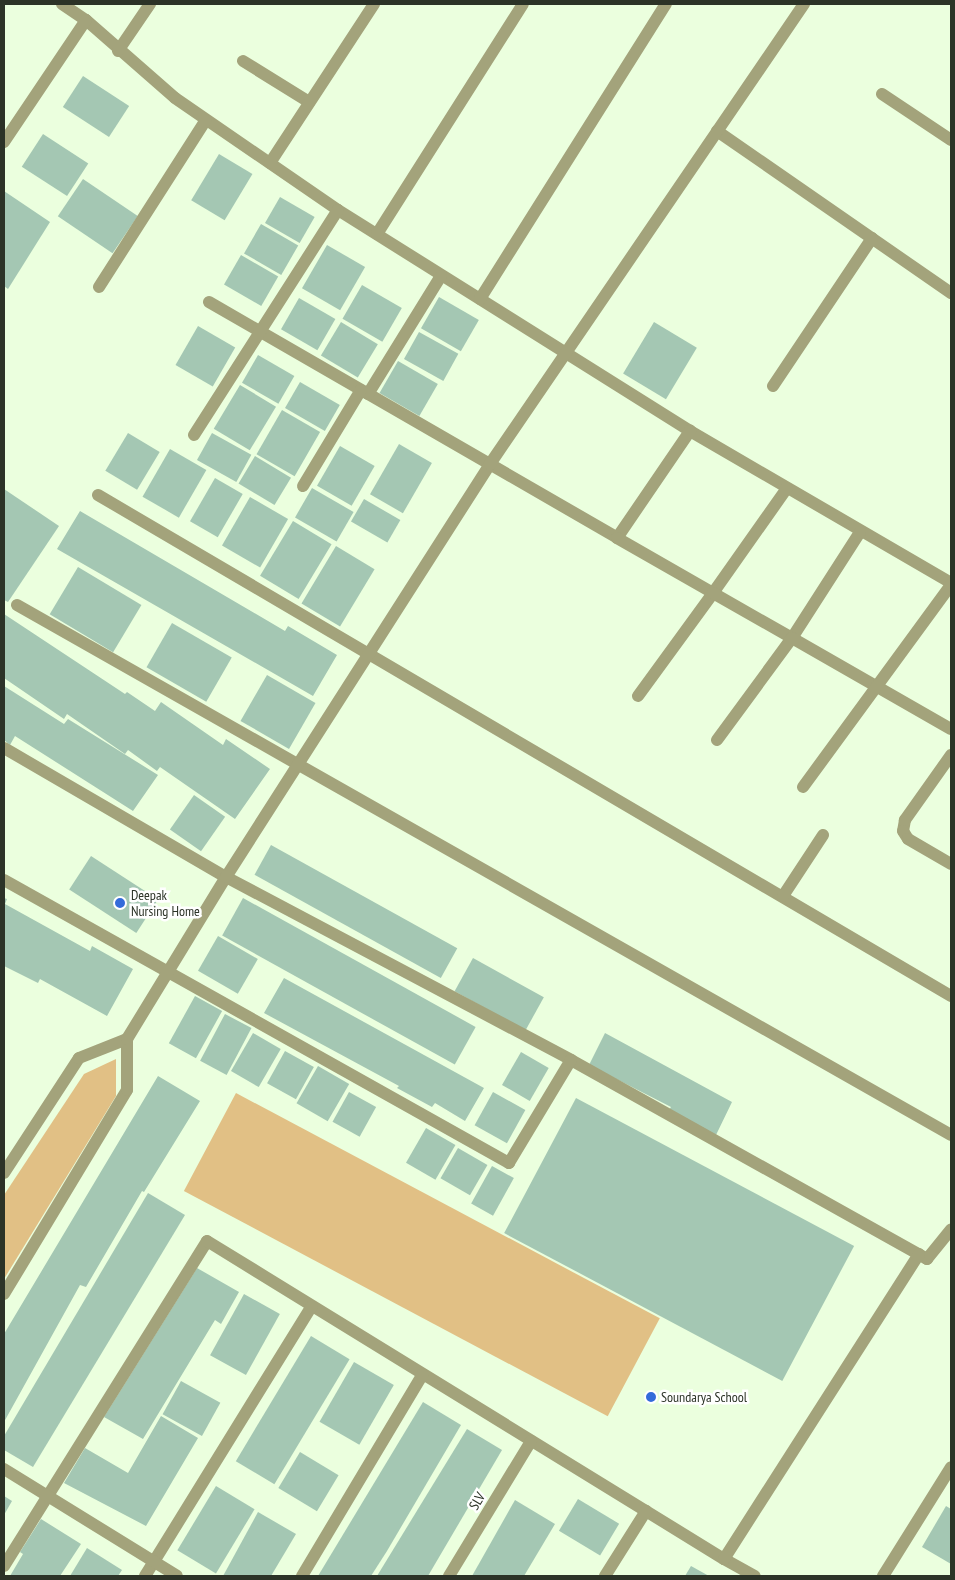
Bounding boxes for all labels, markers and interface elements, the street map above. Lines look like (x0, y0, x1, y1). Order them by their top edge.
place label: Deepak Nursing Home (131, 887, 200, 920)
marker: Deepak Nursing Home (113, 896, 127, 910)
place label: Soundarya School (661, 1389, 747, 1405)
marker: Soundarya School (645, 1391, 657, 1403)
street label: SLV (465, 1489, 489, 1513)

